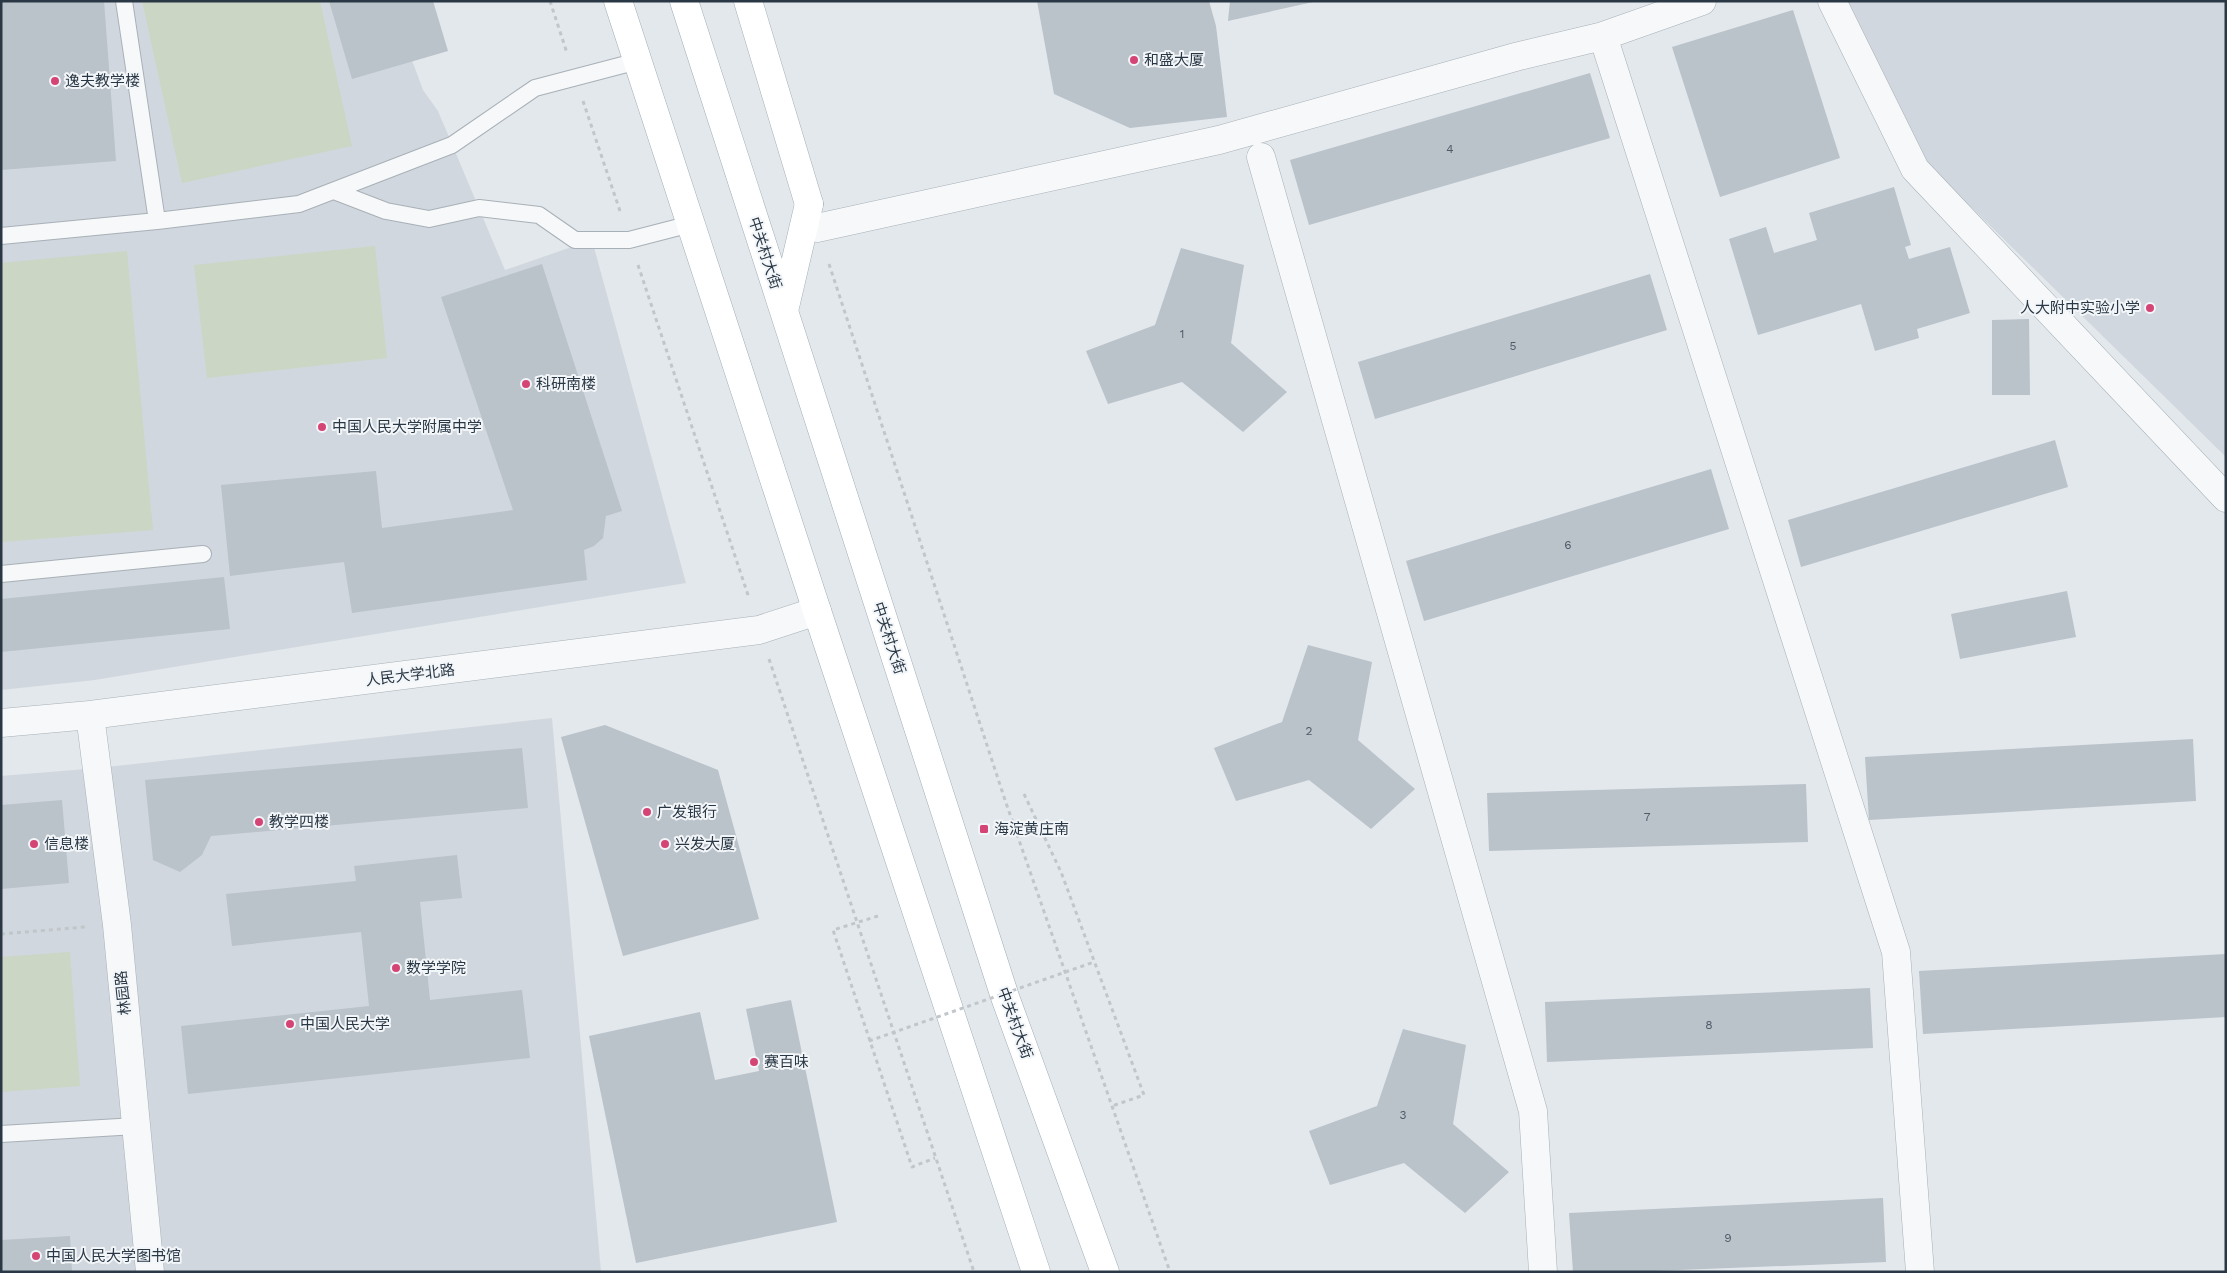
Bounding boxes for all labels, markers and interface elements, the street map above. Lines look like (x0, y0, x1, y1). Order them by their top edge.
place label: 和盛大厦 (1144, 51, 1204, 69)
marker: 和盛大厦 (1128, 54, 1140, 66)
place label: 逸夫教学楼 (65, 72, 140, 90)
marker: 逸夫教学楼 (49, 75, 61, 87)
house number: 4 (1446, 142, 1454, 156)
street label: 中关村大街 (745, 215, 785, 291)
place label: 人大附中实验小学 (2020, 299, 2140, 317)
marker: 人大附中实验小学 (2144, 302, 2156, 314)
house number: 1 (1180, 327, 1184, 341)
house number: 5 (1510, 339, 1517, 353)
place label: 科研南楼 (536, 375, 596, 393)
marker: 科研南楼 (520, 378, 532, 390)
place label: 中国人民大学附属中学 (332, 418, 482, 436)
marker: 中国人民大学附属中学 (316, 421, 328, 433)
house number: 6 (1564, 538, 1572, 552)
street label: 中关村大街 (869, 600, 909, 676)
street label: 人民大学北路 (364, 661, 456, 689)
house number: 2 (1306, 724, 1313, 738)
place label: 广发银行 (657, 803, 717, 821)
marker: 广发银行 (641, 806, 653, 818)
house number: 7 (1644, 810, 1651, 824)
place label: 教学四楼 (269, 813, 329, 831)
marker: 教学四楼 (253, 816, 265, 828)
place label: 海淀黄庄南 (994, 820, 1069, 838)
marker: 海淀黄庄南 (978, 823, 990, 835)
place label: 信息楼 (44, 835, 89, 853)
place label: 兴发大厦 (675, 835, 735, 853)
marker: 信息楼 (28, 838, 40, 850)
marker: 兴发大厦 (659, 838, 671, 850)
place label: 数学学院 (406, 959, 466, 977)
marker: 数学学院 (390, 962, 402, 974)
street label: 林园路 (112, 970, 134, 1016)
street label: 中关村大街 (994, 985, 1036, 1061)
place label: 中国人民大学 (300, 1015, 390, 1033)
marker: 中国人民大学 (284, 1018, 296, 1030)
house number: 8 (1705, 1018, 1713, 1032)
place label: 赛百味 (764, 1053, 809, 1071)
marker: 赛百味 (748, 1056, 760, 1068)
house number: 3 (1400, 1108, 1407, 1122)
house number: 9 (1724, 1231, 1732, 1245)
place label: 中国人民大学图书馆 (46, 1247, 181, 1265)
marker: 中国人民大学图书馆 (30, 1250, 42, 1262)

